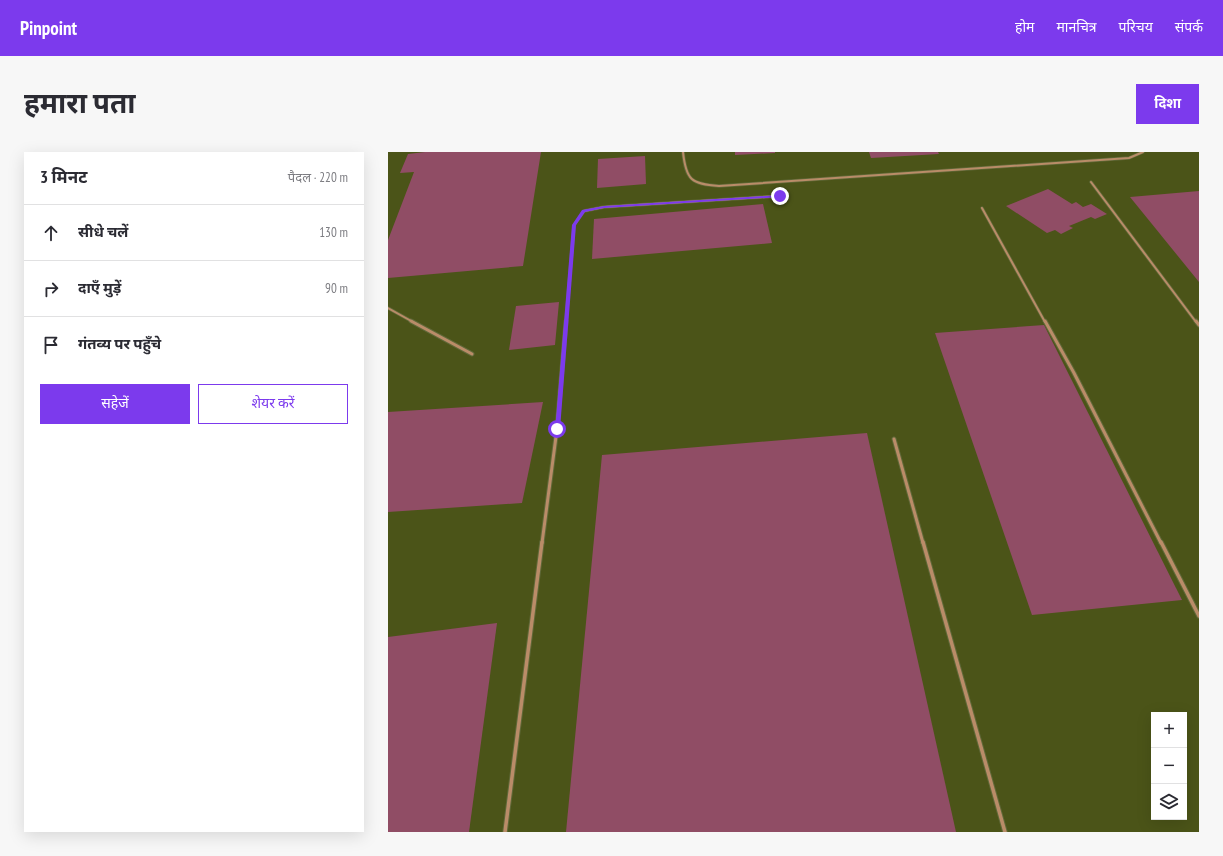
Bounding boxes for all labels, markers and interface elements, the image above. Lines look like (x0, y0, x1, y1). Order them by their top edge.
text: Pinpoint (20, 16, 77, 40)
text: होम (1015, 18, 1034, 36)
text: मानचित्र (1056, 18, 1097, 36)
text: परिचय (1119, 18, 1153, 36)
text: संपर्क (1175, 18, 1203, 36)
text: हमारा पता (24, 84, 135, 121)
button: दिशा (1136, 84, 1199, 124)
text: 3 मिनट (40, 166, 87, 188)
text: पैदल · 220 m (288, 169, 348, 186)
route end (771, 187, 789, 205)
icon: ahead (40, 222, 62, 244)
text: सीधे चलें (78, 222, 128, 241)
text: 130 m (319, 224, 348, 241)
icon: right (40, 278, 62, 300)
text: दाएँ मुड़ें (78, 278, 121, 297)
text: 90 m (325, 280, 348, 297)
icon: arrive (40, 334, 62, 356)
text: गंतव्य पर पहुँचे (78, 334, 161, 353)
button: सहेजें (40, 384, 190, 424)
button: शेयर करें (198, 384, 348, 424)
route start (548, 420, 566, 438)
map controls (1151, 712, 1187, 820)
button: + (1151, 712, 1187, 748)
button: − (1151, 748, 1187, 784)
button: layers (1151, 784, 1187, 820)

